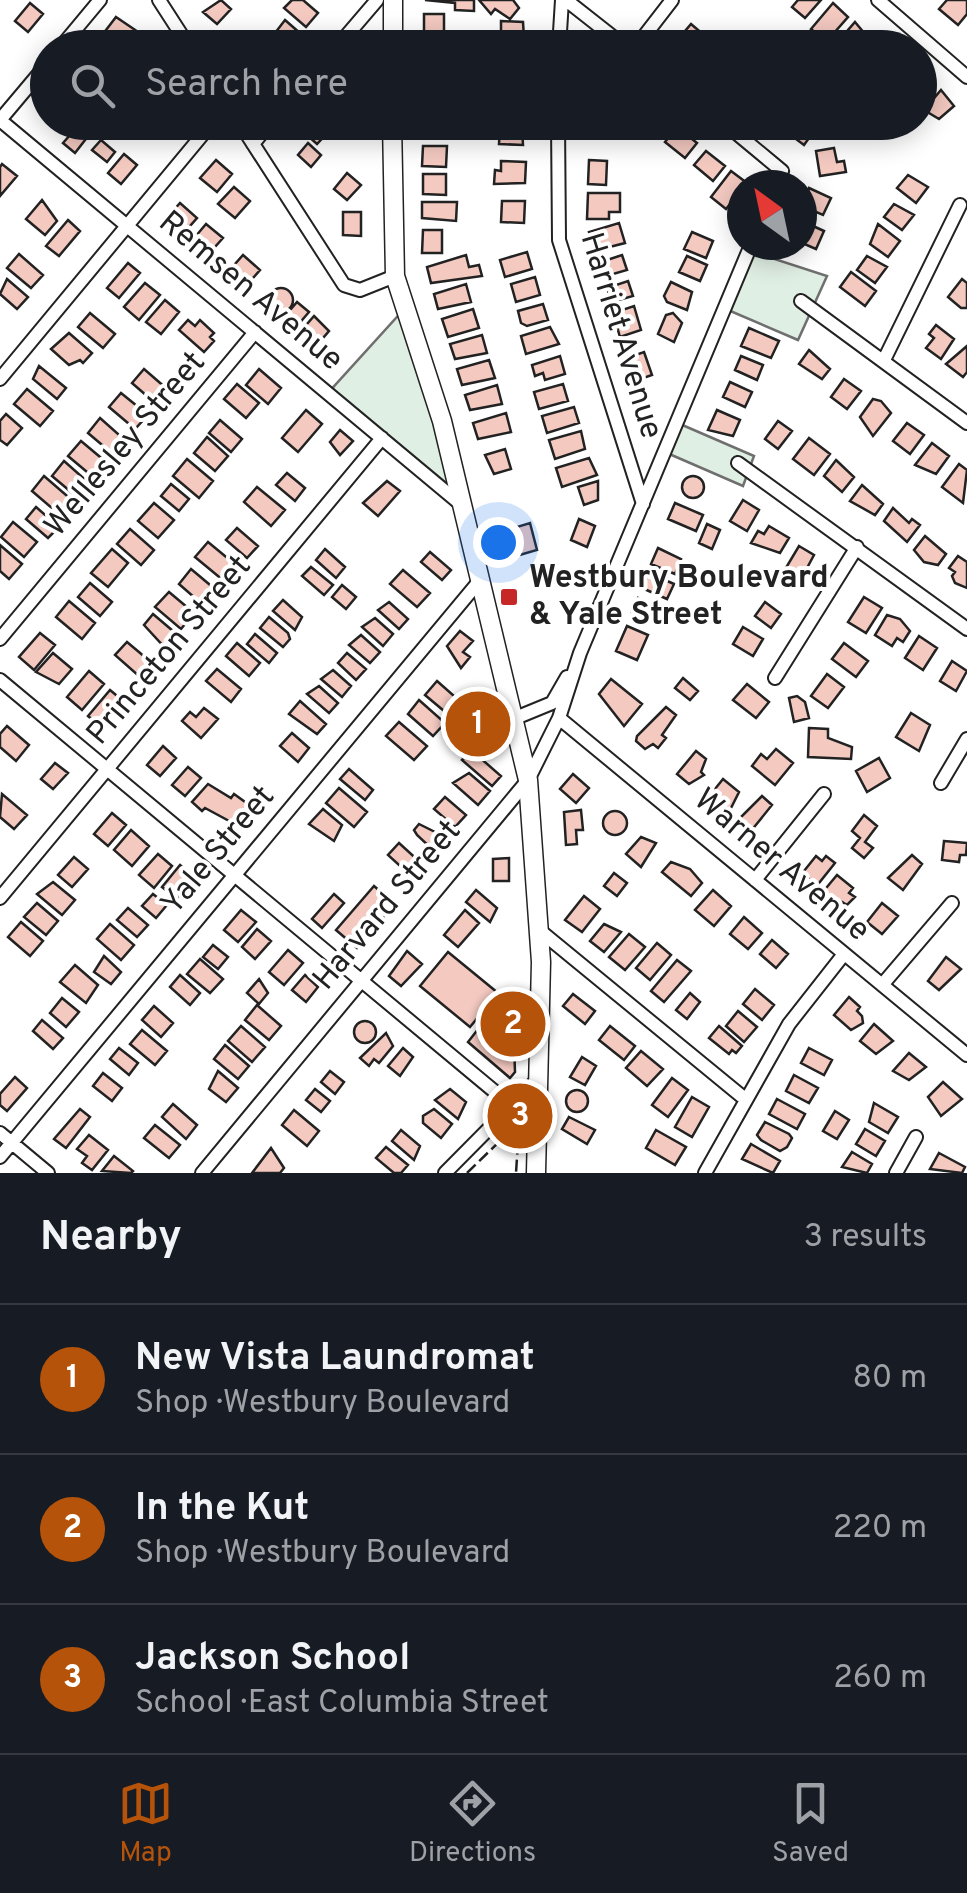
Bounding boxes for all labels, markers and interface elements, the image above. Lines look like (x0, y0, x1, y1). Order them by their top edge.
search box (30, 30, 937, 140)
icon: search (65, 58, 120, 113)
text: Search here (145, 61, 348, 110)
north arrow (727, 170, 817, 260)
street label: Remsen Avenue (150, 203, 350, 381)
street label: Harriet Avenue (570, 228, 670, 444)
street label: Wellesley Street (37, 344, 215, 546)
your location (473, 517, 524, 568)
street label: Princeton Street (79, 548, 261, 754)
place label: Westbury Boulevard & Yale Street (529, 559, 829, 636)
marker: Westbury Boulevard & Yale Street (498, 586, 520, 608)
pin: 1 (446, 686, 510, 762)
street label: Yale Street (153, 778, 285, 924)
street label: Warner Avenue (685, 781, 877, 951)
street label: Harvard Street (305, 813, 471, 999)
pin: 2 (480, 986, 546, 1062)
pin: 3 (488, 1078, 552, 1154)
text: Nearby (40, 1212, 182, 1265)
text: 3 results (804, 1218, 927, 1258)
text: New Vista Laundromat (135, 1335, 535, 1384)
text: 1 (66, 1359, 79, 1399)
text: 80 m (853, 1359, 927, 1399)
text: Shop · Westbury Boulevard (135, 1384, 510, 1424)
text: In the Kut (135, 1485, 309, 1534)
text: 2 (63, 1509, 82, 1549)
text: 220 m (833, 1509, 927, 1549)
text: Shop · Westbury Boulevard (135, 1534, 510, 1574)
text: Jackson School (135, 1635, 410, 1684)
text: 3 (63, 1659, 82, 1699)
text: 260 m (833, 1659, 927, 1699)
text: School · East Columbia Street (135, 1684, 549, 1724)
tab: Map (118, 1776, 173, 1872)
tab: Directions (409, 1776, 536, 1872)
tab: Saved (772, 1776, 849, 1872)

